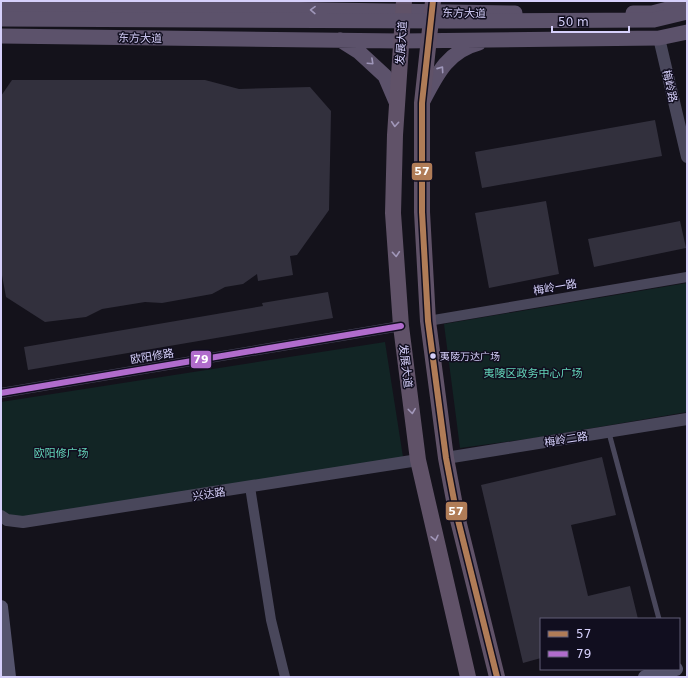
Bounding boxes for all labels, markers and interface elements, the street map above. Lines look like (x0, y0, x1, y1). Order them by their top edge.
one-way arrow (310, 6, 316, 14)
street label: 东方大道 (442, 7, 486, 20)
scale bar (552, 8, 629, 34)
text: 50 m (558, 15, 589, 29)
street label: 发展大道 (393, 21, 410, 65)
street label: 东方大道 (118, 32, 162, 45)
one-way arrow (366, 57, 374, 65)
one-way arrow (436, 67, 443, 74)
street label: 梅岭路 (659, 69, 680, 104)
one-way arrow (391, 121, 400, 127)
line badge: 57 (411, 162, 433, 181)
text: 57 (414, 165, 430, 178)
one-way arrow (392, 251, 401, 257)
street label: 梅岭一路 (532, 277, 578, 298)
street label: 发展大道 (396, 343, 415, 389)
street label: 欧阳修路 (129, 347, 175, 366)
line badge: 79 (190, 350, 212, 369)
marker: 夷陵万达广场 (428, 351, 438, 361)
place label: 夷陵万达广场 (440, 351, 500, 362)
text: 79 (193, 353, 209, 366)
park label: 夷陵区政务中心广场 (484, 367, 583, 380)
one-way arrow (407, 408, 416, 414)
street label: 梅岭二路 (543, 430, 589, 449)
park label: 欧阳修广场 (34, 447, 89, 460)
street label: 兴达路 (192, 485, 226, 503)
line badge: 57 (445, 501, 468, 521)
text: 57 (448, 505, 464, 518)
one-way arrow (431, 535, 439, 542)
legend (540, 618, 680, 670)
text: 57 (576, 627, 591, 641)
text: 79 (576, 647, 591, 661)

